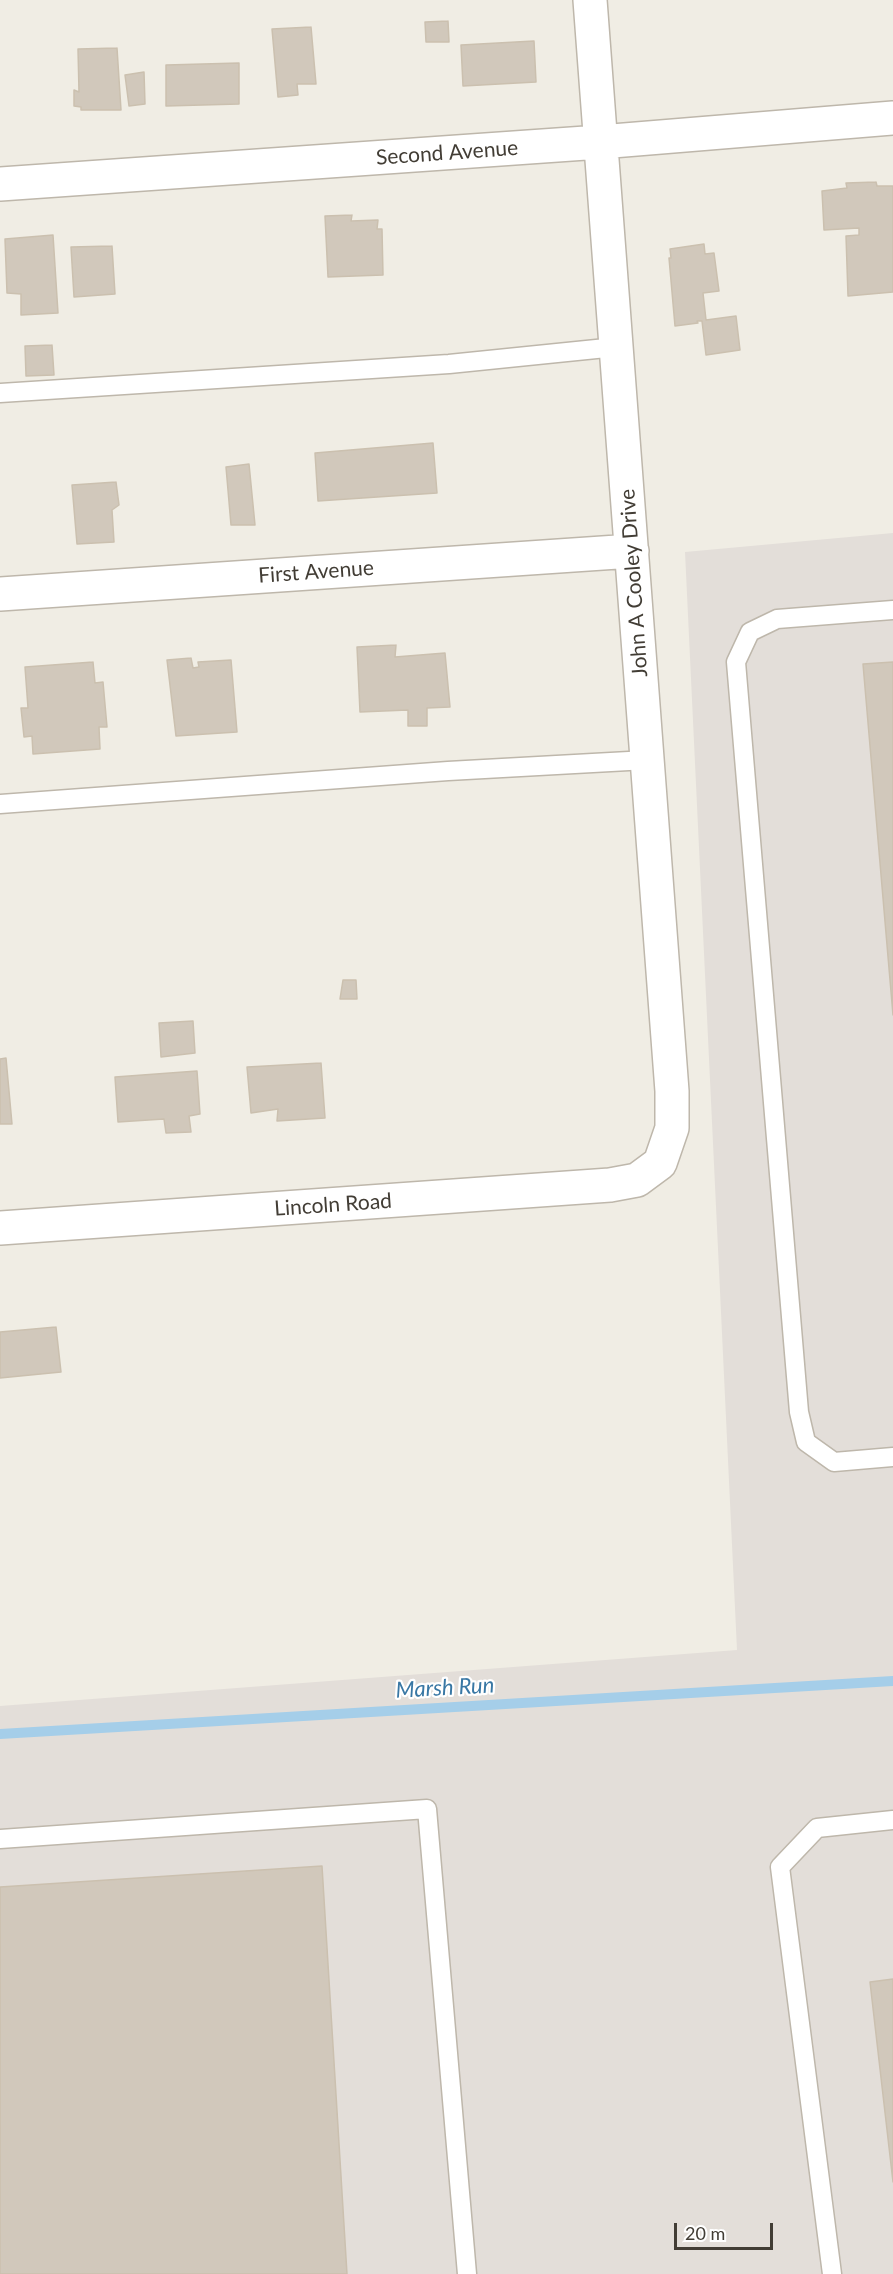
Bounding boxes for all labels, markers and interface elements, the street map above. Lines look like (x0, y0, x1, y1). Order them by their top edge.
street label: Second Avenue (375, 135, 519, 171)
street label: John A Cooley Drive (615, 488, 653, 678)
street label: First Avenue (257, 555, 375, 589)
street label: Lincoln Road (273, 1188, 393, 1222)
water label: Marsh Run (395, 1672, 495, 1704)
scale bar (677, 2211, 776, 2249)
text: 20 m (685, 2222, 725, 2244)

